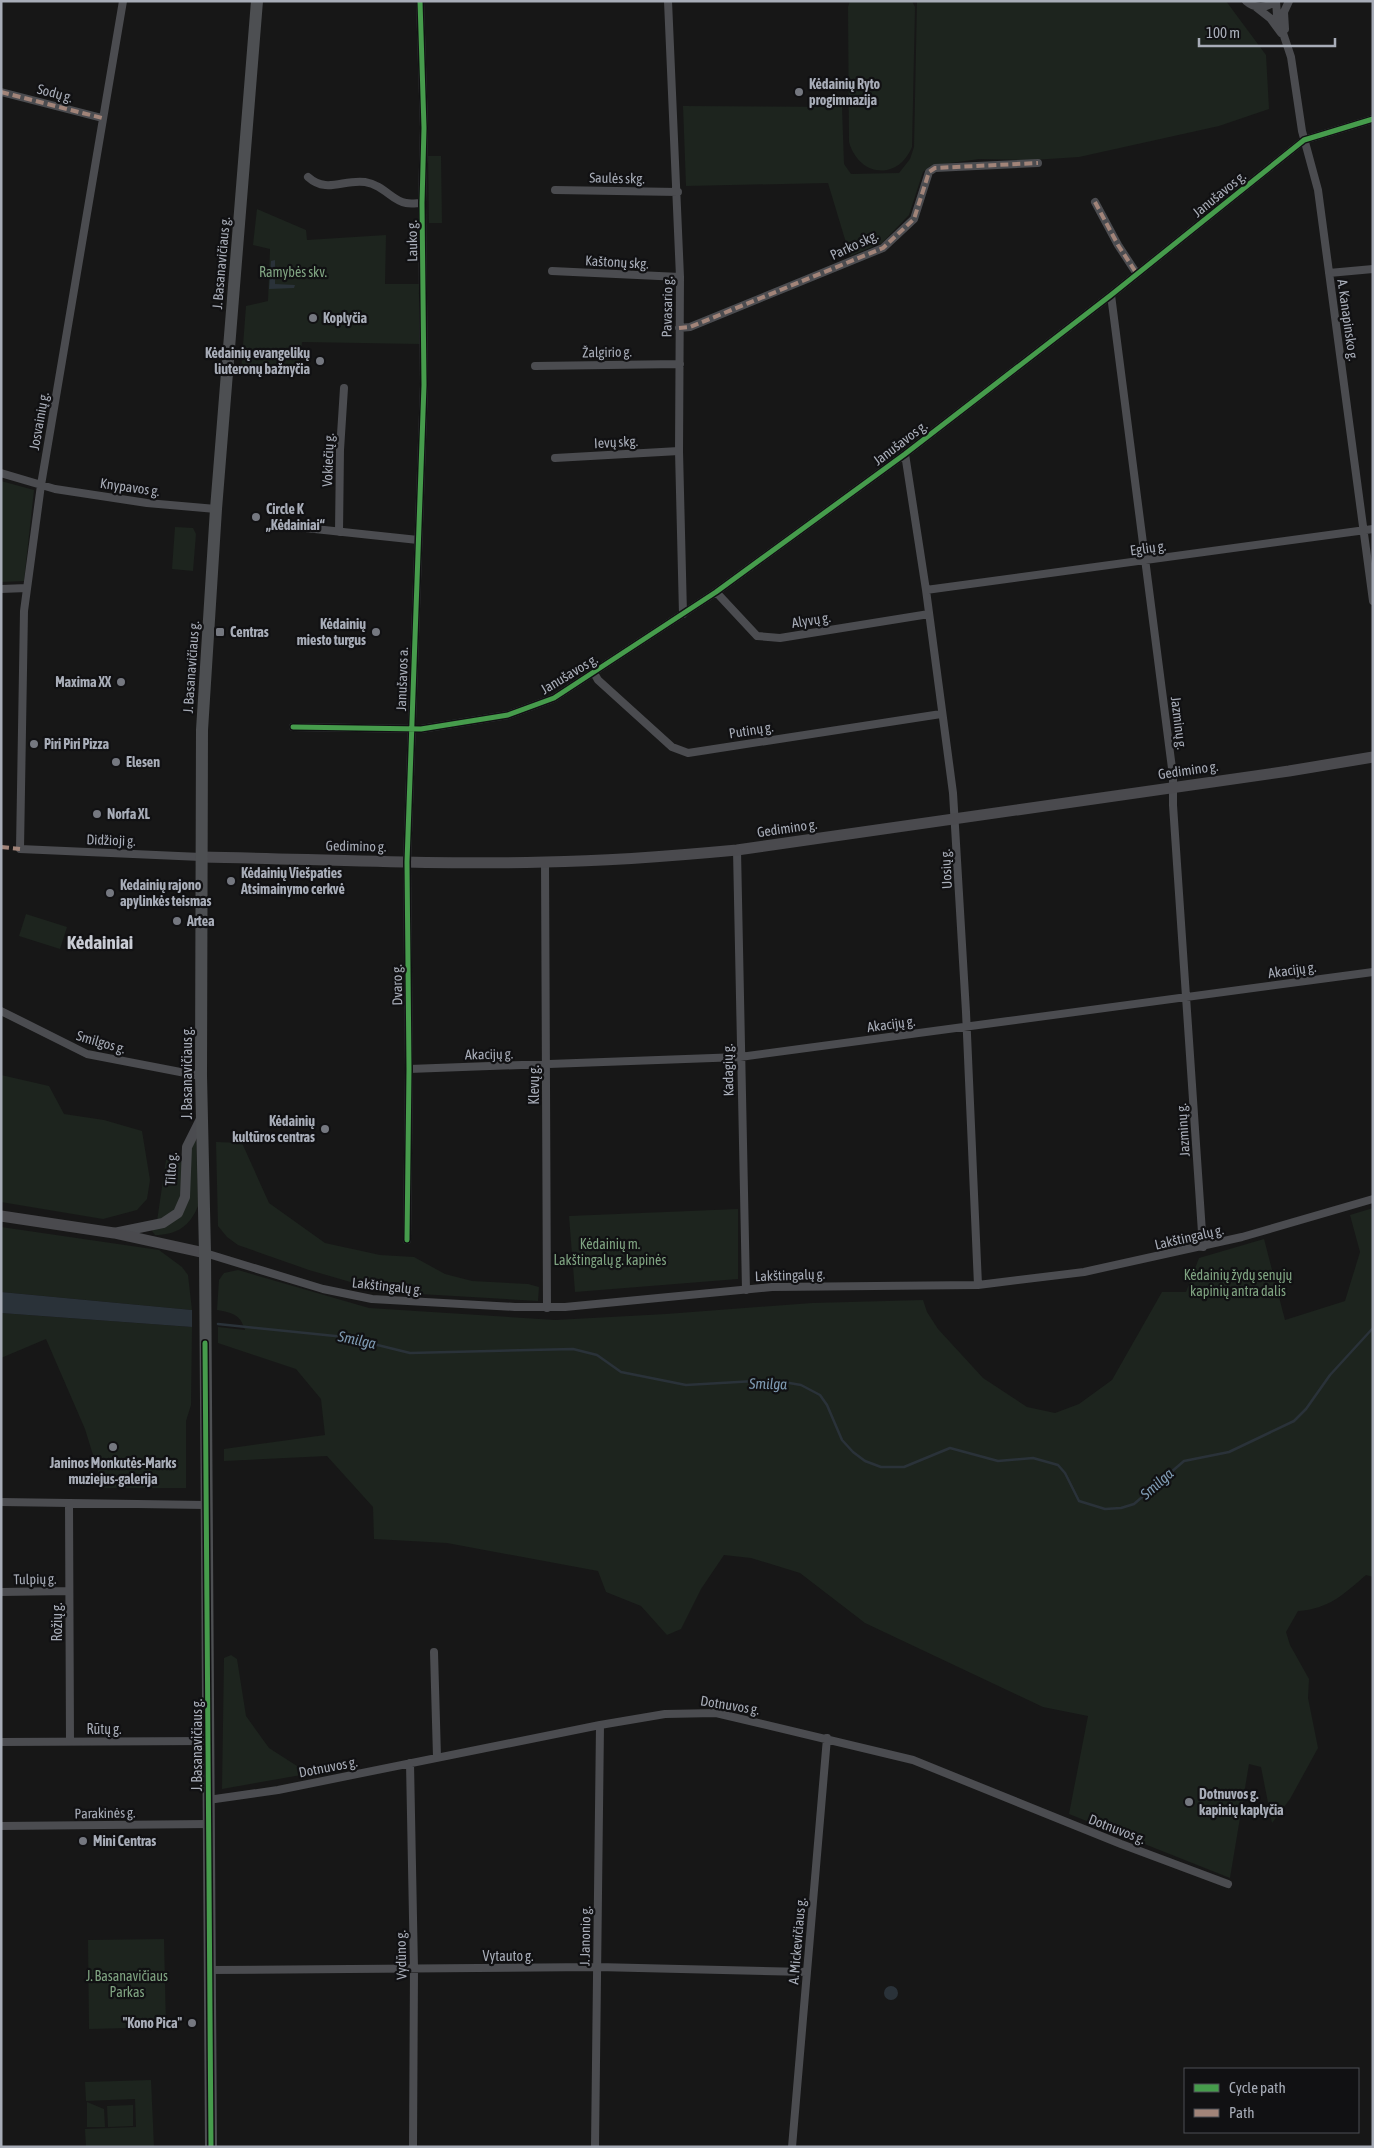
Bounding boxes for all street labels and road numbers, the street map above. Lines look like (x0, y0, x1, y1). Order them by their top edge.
street label: Sodų g. (35, 81, 75, 105)
street label: Janušavos g. (1189, 168, 1249, 220)
street label: Saulės skg. (589, 170, 645, 186)
street label: J. Basanavičiaus g. (209, 216, 233, 310)
street label: Lauko g. (404, 220, 420, 262)
street label: Parko skg. (827, 227, 881, 263)
street label: Kaštonų skg. (585, 252, 649, 272)
street label: Pavasario g. (658, 276, 676, 338)
street label: A. Kanapinsko g. (1334, 278, 1362, 362)
street label: Žalgirio g. (582, 344, 632, 360)
street label: Josvainių g. (26, 391, 52, 451)
street label: Janušavos g. (870, 417, 930, 469)
street label: Vokiečių g. (319, 433, 337, 487)
street label: Ievų skg. (594, 433, 638, 451)
street label: Knypavos g. (99, 475, 161, 499)
street label: Eglių g. (1129, 538, 1167, 558)
street label: Alyvų g. (790, 609, 832, 631)
street label: J. Basanavičiaus g. (180, 620, 202, 714)
street label: Janušavos a. (393, 647, 411, 711)
street label: Janušavos g. (538, 651, 600, 697)
street label: Jazminų g. (1168, 696, 1190, 750)
street label: Putinų g. (728, 719, 774, 741)
street label: Gedimino g. (1157, 758, 1219, 782)
street label: Gedimino g. (756, 816, 818, 840)
street label: Didžioji g. (86, 831, 136, 849)
street label: Gedimino g. (326, 837, 386, 855)
street label: Uosių g. (937, 849, 955, 889)
street label: Akacijų g. (1267, 959, 1317, 981)
street label: Dvaro g. (389, 964, 405, 1006)
street label: Akacijų g. (866, 1013, 916, 1035)
street label: Smilgos g. (75, 1027, 127, 1057)
street label: J. Basanavičiaus g. (179, 1027, 195, 1119)
street label: Kadagių g. (720, 1044, 736, 1096)
street label: Akacijų g. (465, 1046, 513, 1062)
street label: Klevų g. (526, 1065, 542, 1105)
street label: Jazminų g. (1173, 1103, 1193, 1157)
street label: Tilto g. (162, 1152, 180, 1186)
street label: Lakštingalų g. (1153, 1221, 1225, 1253)
street label: Lakštingalų g. (755, 1266, 825, 1284)
street label: Lakštingalų g. (351, 1274, 423, 1298)
street label: Tulpių g. (13, 1571, 57, 1587)
street label: Rožių g. (49, 1603, 65, 1641)
street label: Dotnuvos g. (699, 1692, 761, 1718)
street label: J. Basanavičiaus g. (189, 1699, 205, 1791)
street label: Rūtų g. (87, 1721, 122, 1737)
street label: Dotnuvos g. (297, 1753, 359, 1781)
street label: Parakinės g. (74, 1804, 136, 1822)
street label: Dotnuvos g. (1086, 1811, 1148, 1847)
street label: A. Mickevičiaus g. (785, 1897, 809, 1985)
street label: J. Janonio g. (576, 1906, 594, 1966)
street label: Vydūno g. (393, 1930, 409, 1980)
street label: Vytauto g. (483, 1948, 533, 1964)

